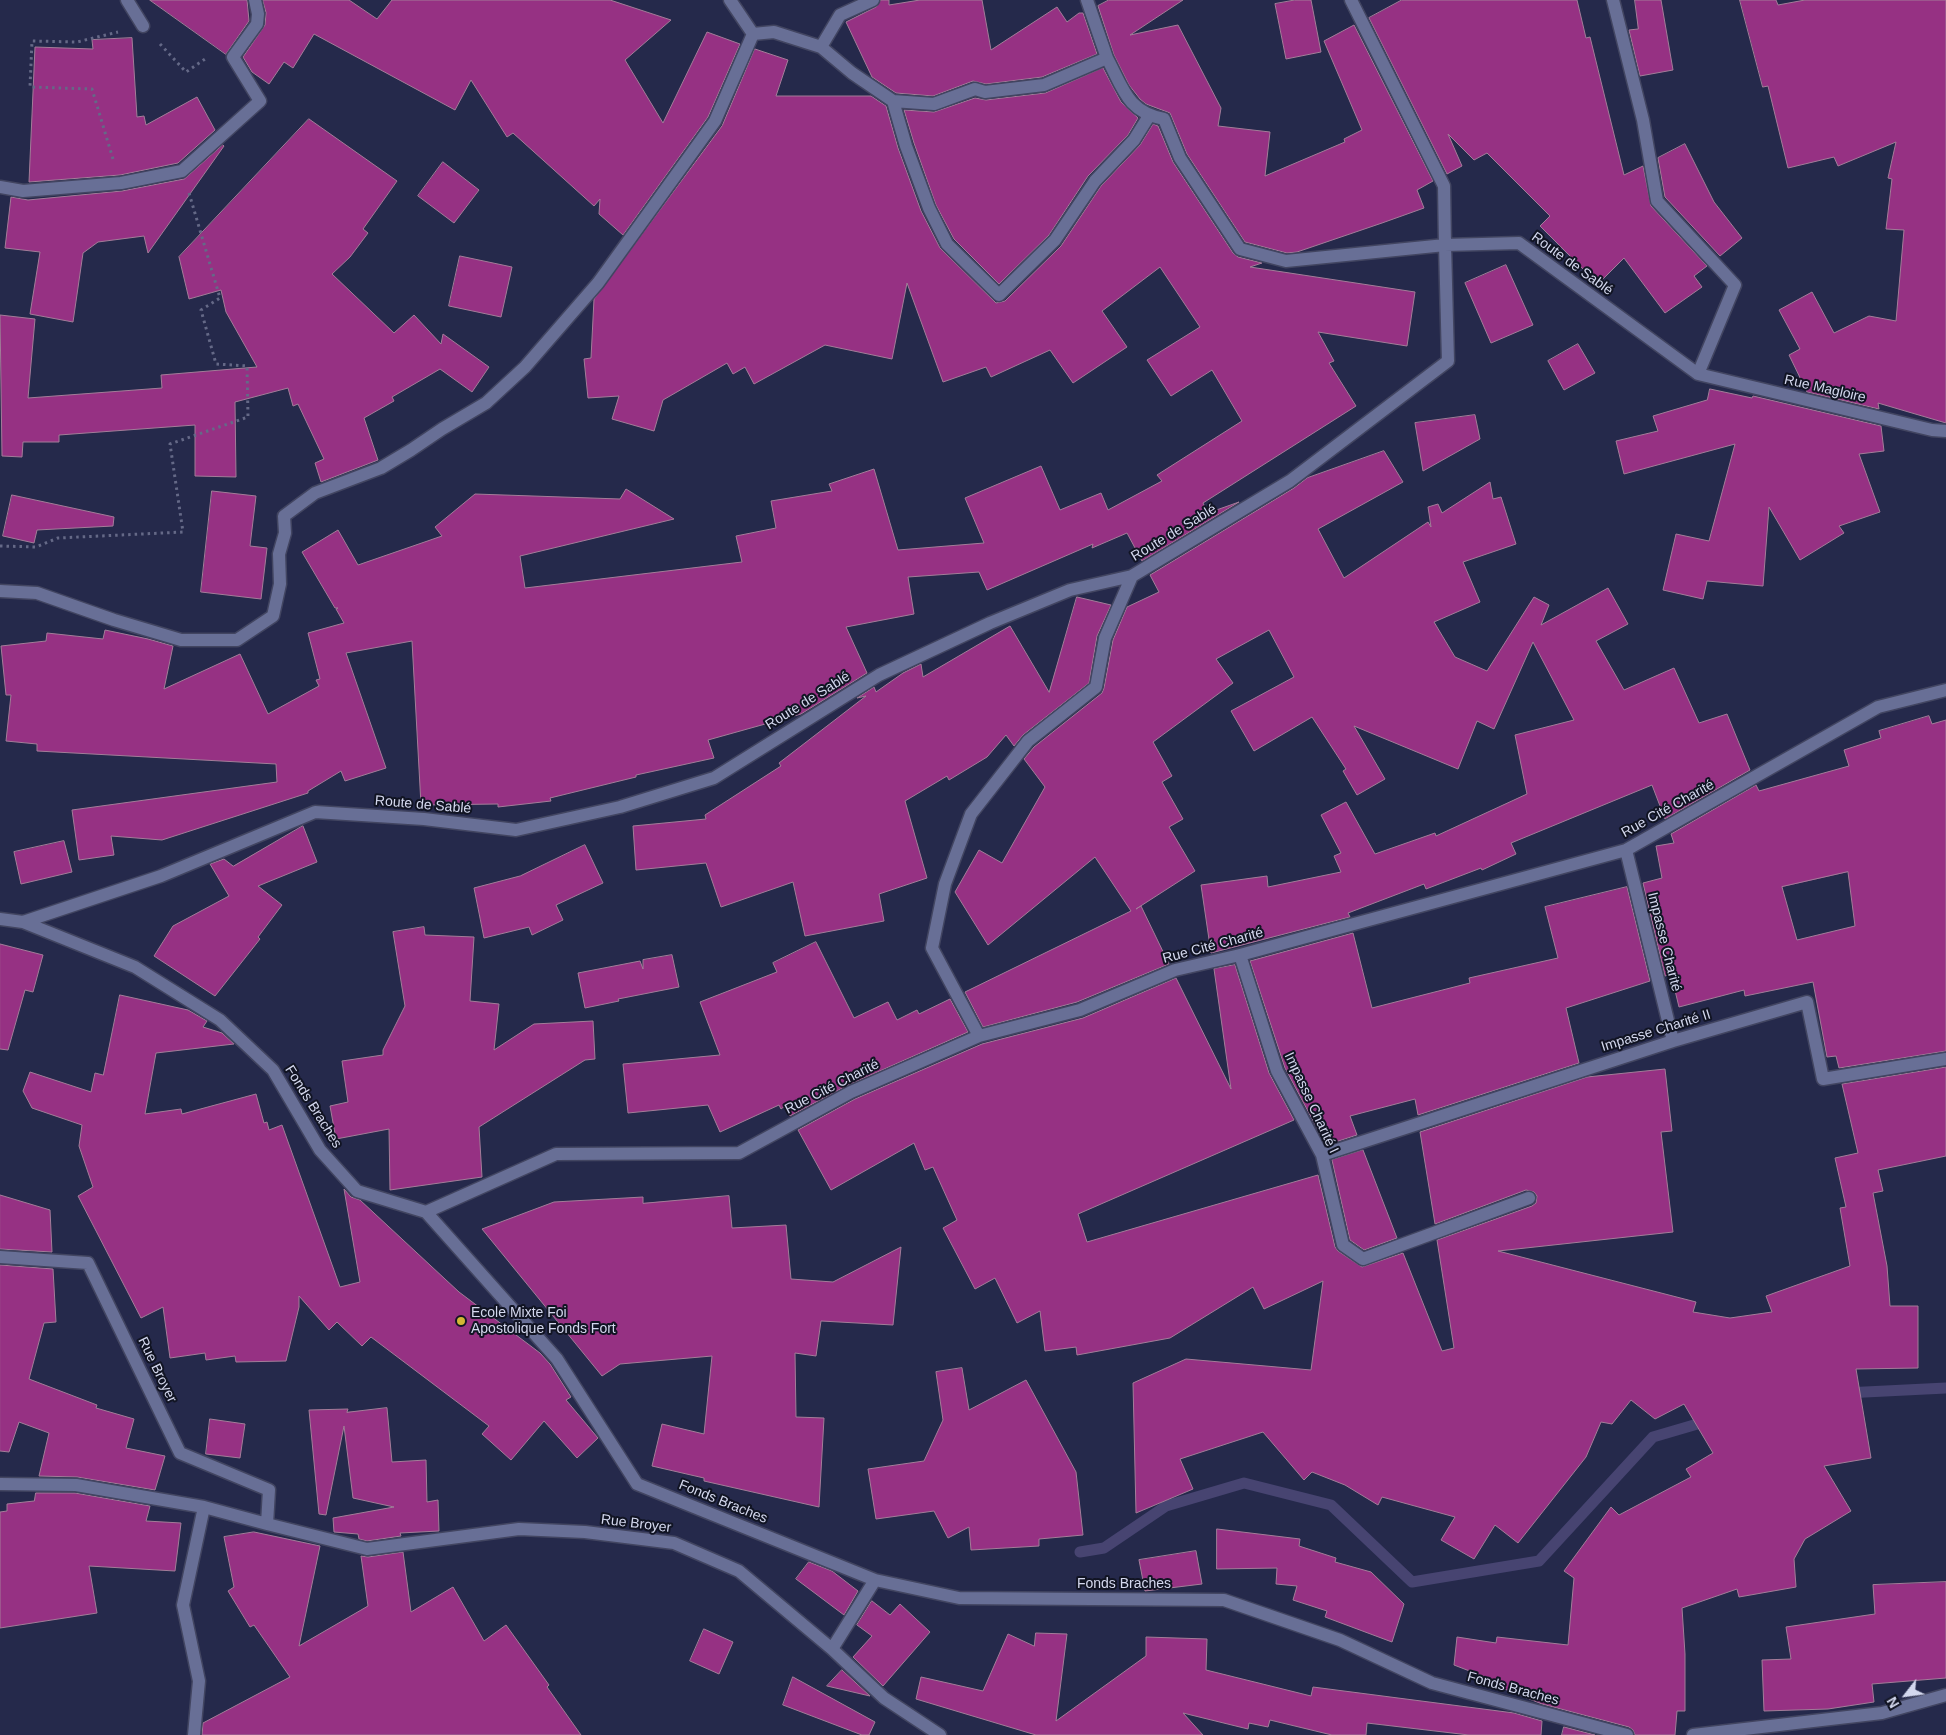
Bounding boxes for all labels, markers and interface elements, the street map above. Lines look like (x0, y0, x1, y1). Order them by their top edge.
street label: Route de Sablé (1528, 229, 1616, 299)
street label: Rue Magloire (1783, 371, 1867, 407)
street label: Route de Sablé (1128, 501, 1220, 565)
street label: Route de Sablé (763, 668, 853, 734)
street label: Rue Cité Charité (1619, 777, 1717, 841)
street label: Route de Sablé (374, 792, 472, 818)
street label: Impasse Charité (1644, 891, 1684, 993)
street label: Rue Cité Charité (1161, 924, 1265, 968)
street label: Impasse Charité II (1599, 1006, 1713, 1056)
street label: Impasse Charité I (1280, 1050, 1342, 1156)
street label: Rue Cité Charité (782, 1056, 882, 1118)
street label: Fonds Braches (281, 1063, 345, 1151)
place label: Ecole Mixte Foi Apostolique Fonds Fort (471, 1305, 616, 1338)
marker: Ecole Mixte Foi Apostolique Fonds Fort (455, 1315, 467, 1327)
street label: Rue Broyer (134, 1334, 180, 1406)
street label: Fonds Braches (676, 1477, 770, 1527)
street label: Rue Broyer (600, 1511, 672, 1537)
street label: Fonds Braches (1077, 1576, 1171, 1592)
street label: Fonds Braches (1465, 1669, 1561, 1709)
north arrow (1881, 1670, 1931, 1720)
text: N (1884, 1694, 1902, 1711)

